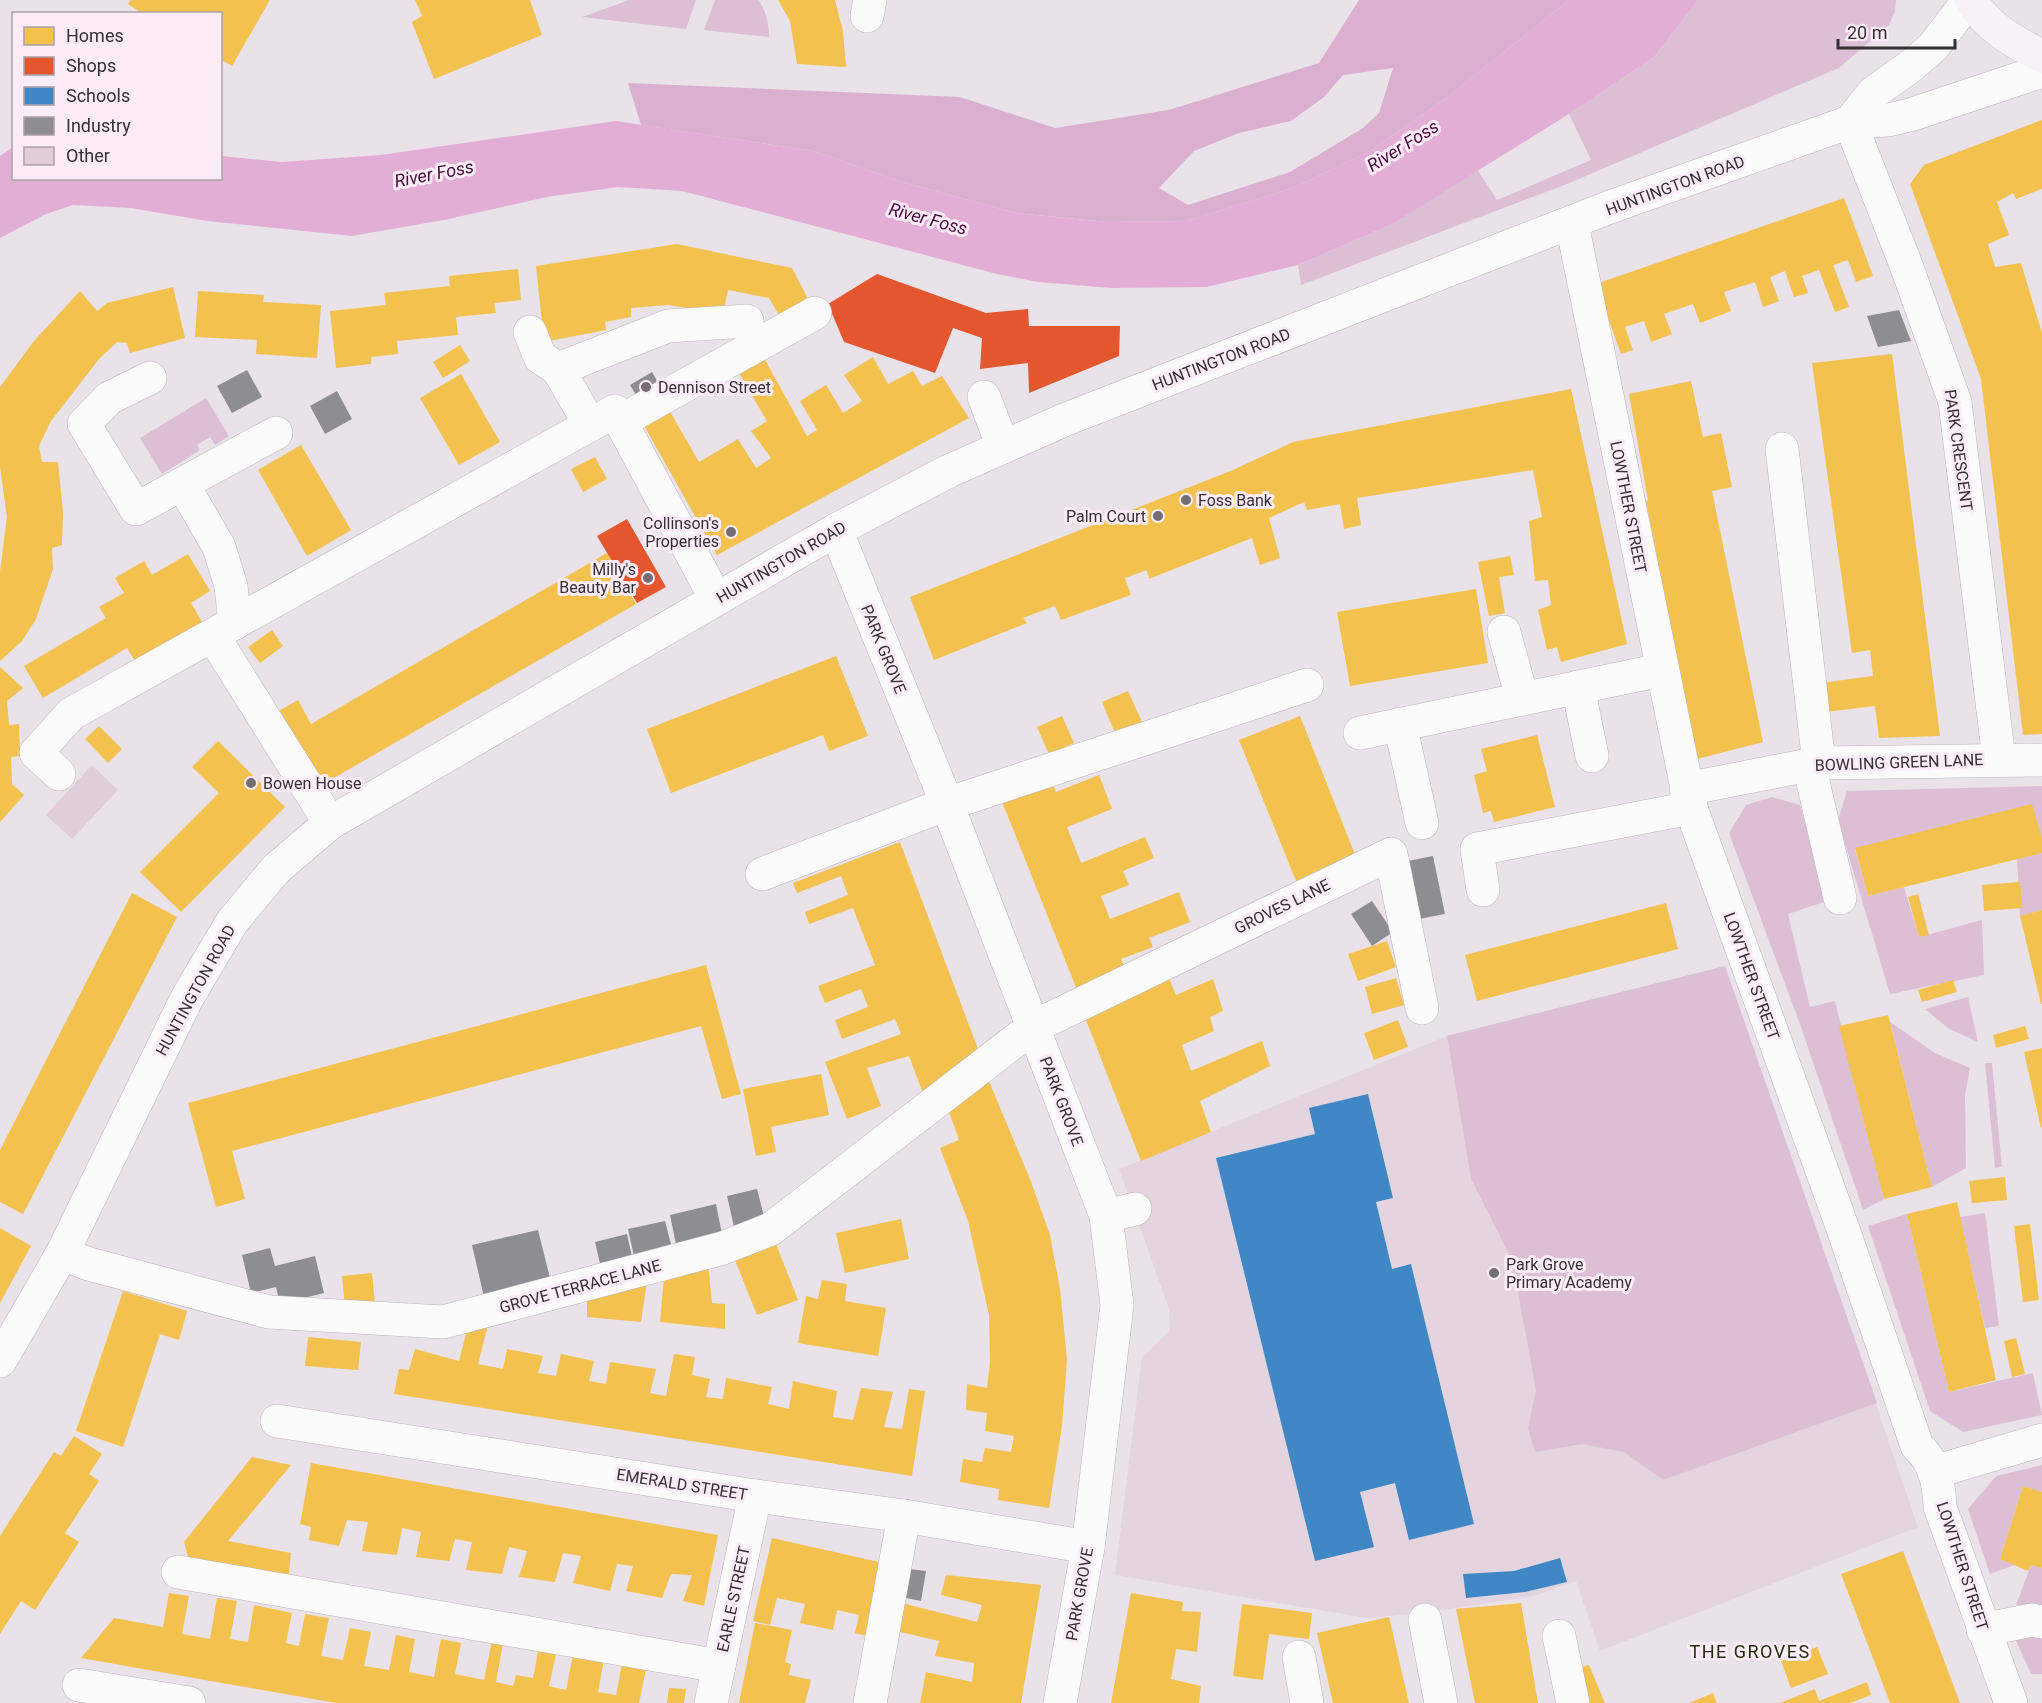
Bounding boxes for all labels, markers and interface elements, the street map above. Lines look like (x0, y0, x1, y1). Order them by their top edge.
legend (12, 12, 222, 180)
scale bar (1838, 12, 1955, 50)
text: 20 m (1847, 22, 1887, 43)
text: Homes (66, 25, 124, 46)
text: Shops (66, 55, 116, 76)
text: Schools (66, 85, 130, 106)
text: Industry (66, 115, 131, 136)
water label: River Foss (1363, 115, 1442, 176)
text: Other (66, 145, 110, 166)
street label: HUNTINGTON ROAD (1603, 151, 1747, 219)
water label: River Foss (392, 156, 475, 191)
water label: River Foss (887, 198, 970, 239)
street label: HUNTINGTON ROAD (1149, 324, 1293, 395)
place label: Dennison Street (658, 378, 771, 397)
marker: Dennison Street (639, 380, 653, 394)
street label: PARK CRESCENT (1941, 388, 1976, 512)
street label: LOWTHER STREET (1606, 439, 1651, 575)
place label: Foss Bank (1198, 491, 1273, 510)
marker: Foss Bank (1179, 493, 1193, 507)
place label: Palm Court (1066, 507, 1146, 526)
marker: Palm Court (1151, 509, 1165, 523)
place label: Collinson's Properties (643, 514, 719, 551)
street label: HUNTINGTON ROAD (713, 518, 849, 607)
marker: Collinson's Properties (724, 525, 738, 539)
place label: Milly's Beauty Bar (559, 560, 637, 597)
marker: Milly's Beauty Bar (641, 571, 655, 585)
street label: PARK GROVE (857, 602, 910, 696)
street label: BOWLING GREEN LANE (1815, 750, 1984, 775)
place label: Bowen House (263, 774, 362, 793)
marker: Bowen House (244, 776, 258, 790)
street label: GROVES LANE (1231, 875, 1333, 938)
street label: LOWTHER STREET (1720, 910, 1784, 1043)
street label: HUNTINGTON ROAD (152, 922, 239, 1059)
street label: PARK GROVE (1036, 1054, 1087, 1149)
place label: Park Grove Primary Academy (1506, 1255, 1632, 1292)
street label: GROVE TERRACE LANE (497, 1256, 663, 1317)
marker: Park Grove Primary Academy (1487, 1266, 1501, 1280)
street label: EMERALD STREET (615, 1465, 749, 1504)
street label: LOWTHER STREET (1933, 1499, 1992, 1633)
street label: EARLE STREET (713, 1544, 754, 1654)
street label: PARK GROVE (1062, 1546, 1097, 1642)
district label: THE GROVES (1689, 1641, 1811, 1662)

